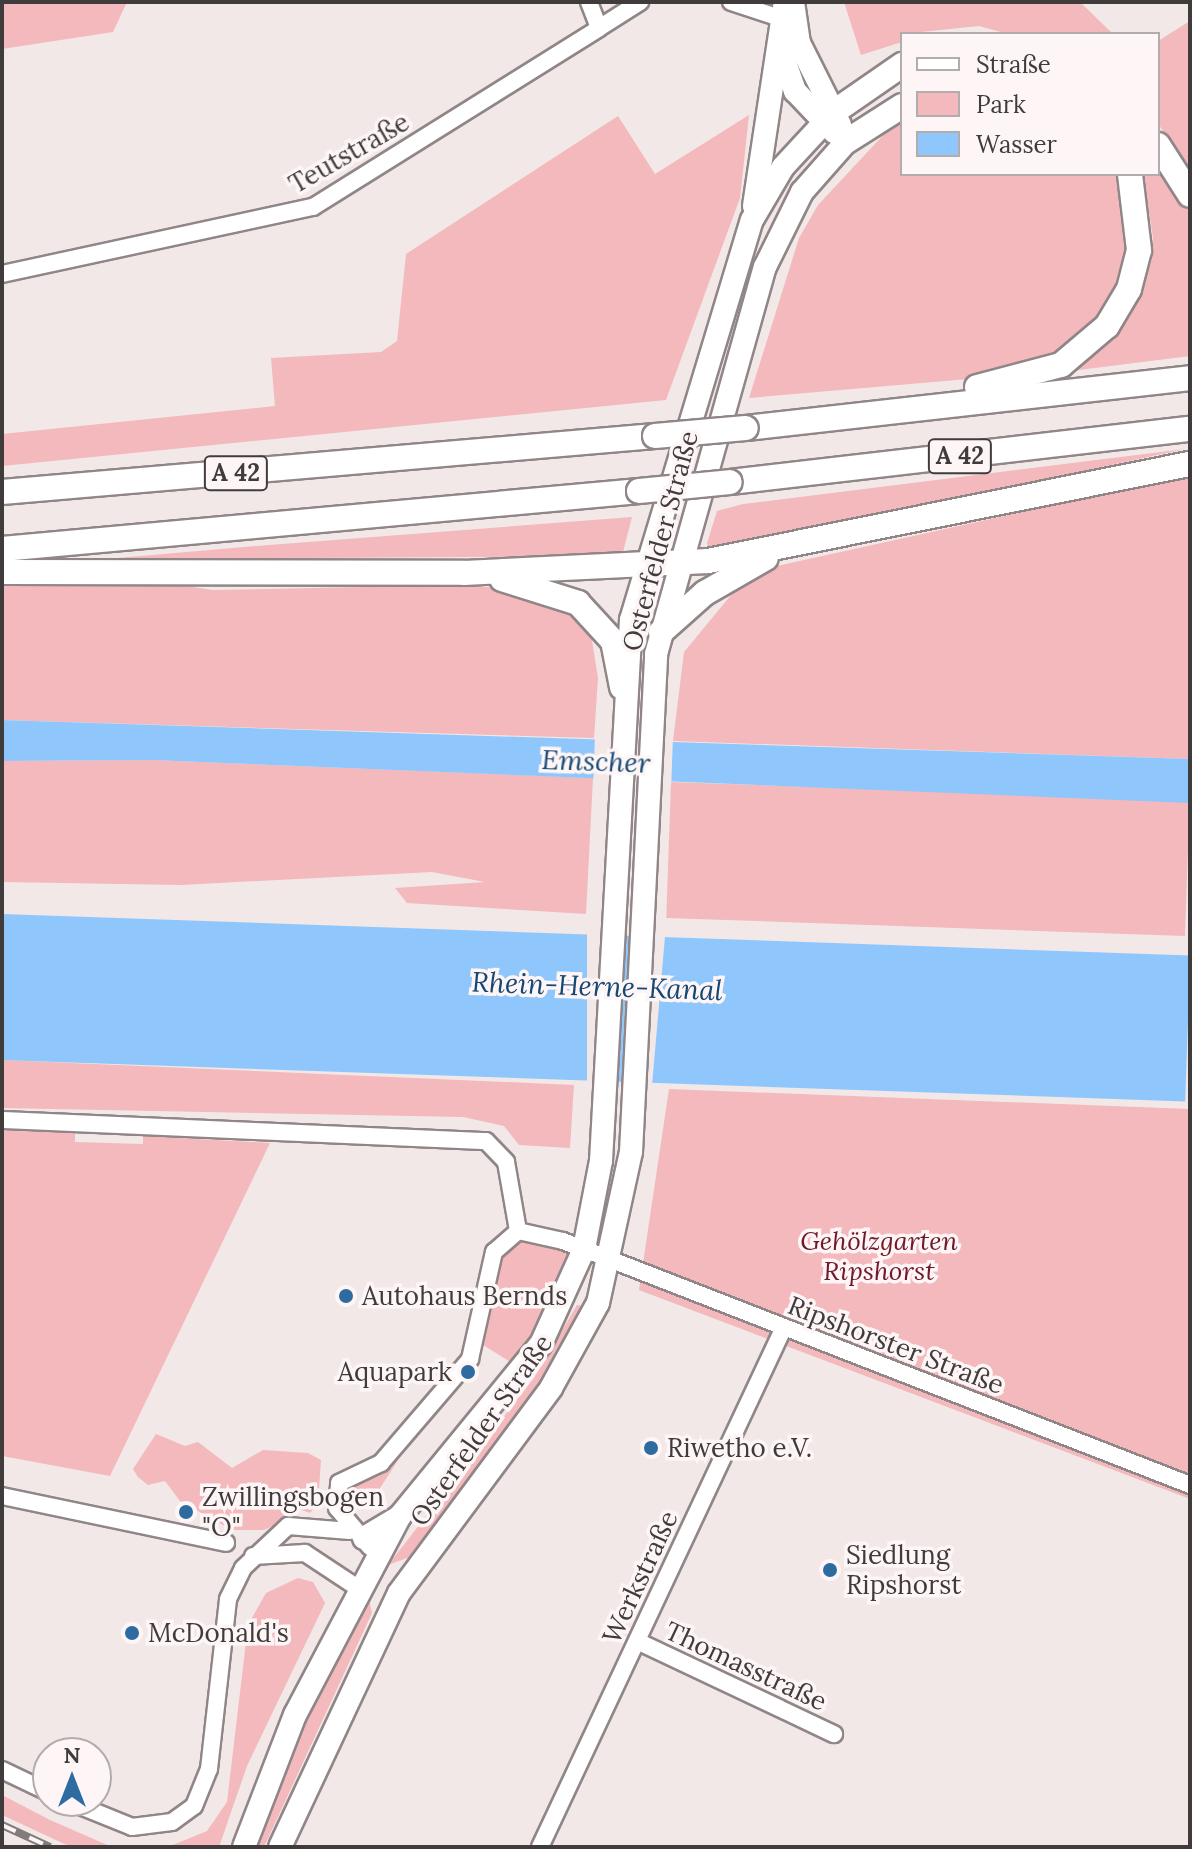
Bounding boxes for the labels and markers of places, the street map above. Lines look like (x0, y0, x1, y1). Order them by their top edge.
place label: Autohaus Bernds (362, 1280, 567, 1312)
marker: Autohaus Bernds (337, 1287, 355, 1305)
place label: Aquapark (338, 1356, 452, 1388)
marker: Aquapark (459, 1363, 477, 1381)
place label: Riwetho e.V. (667, 1432, 812, 1464)
marker: Riwetho e.V. (642, 1439, 660, 1457)
place label: Zwillingsbogen "O" (202, 1481, 384, 1542)
marker: Zwillingsbogen "O" (177, 1503, 195, 1521)
place label: Siedlung Ripshorst (846, 1539, 961, 1600)
marker: Siedlung Ripshorst (821, 1561, 839, 1579)
place label: McDonald's (148, 1617, 289, 1649)
marker: McDonald's (123, 1624, 141, 1642)

